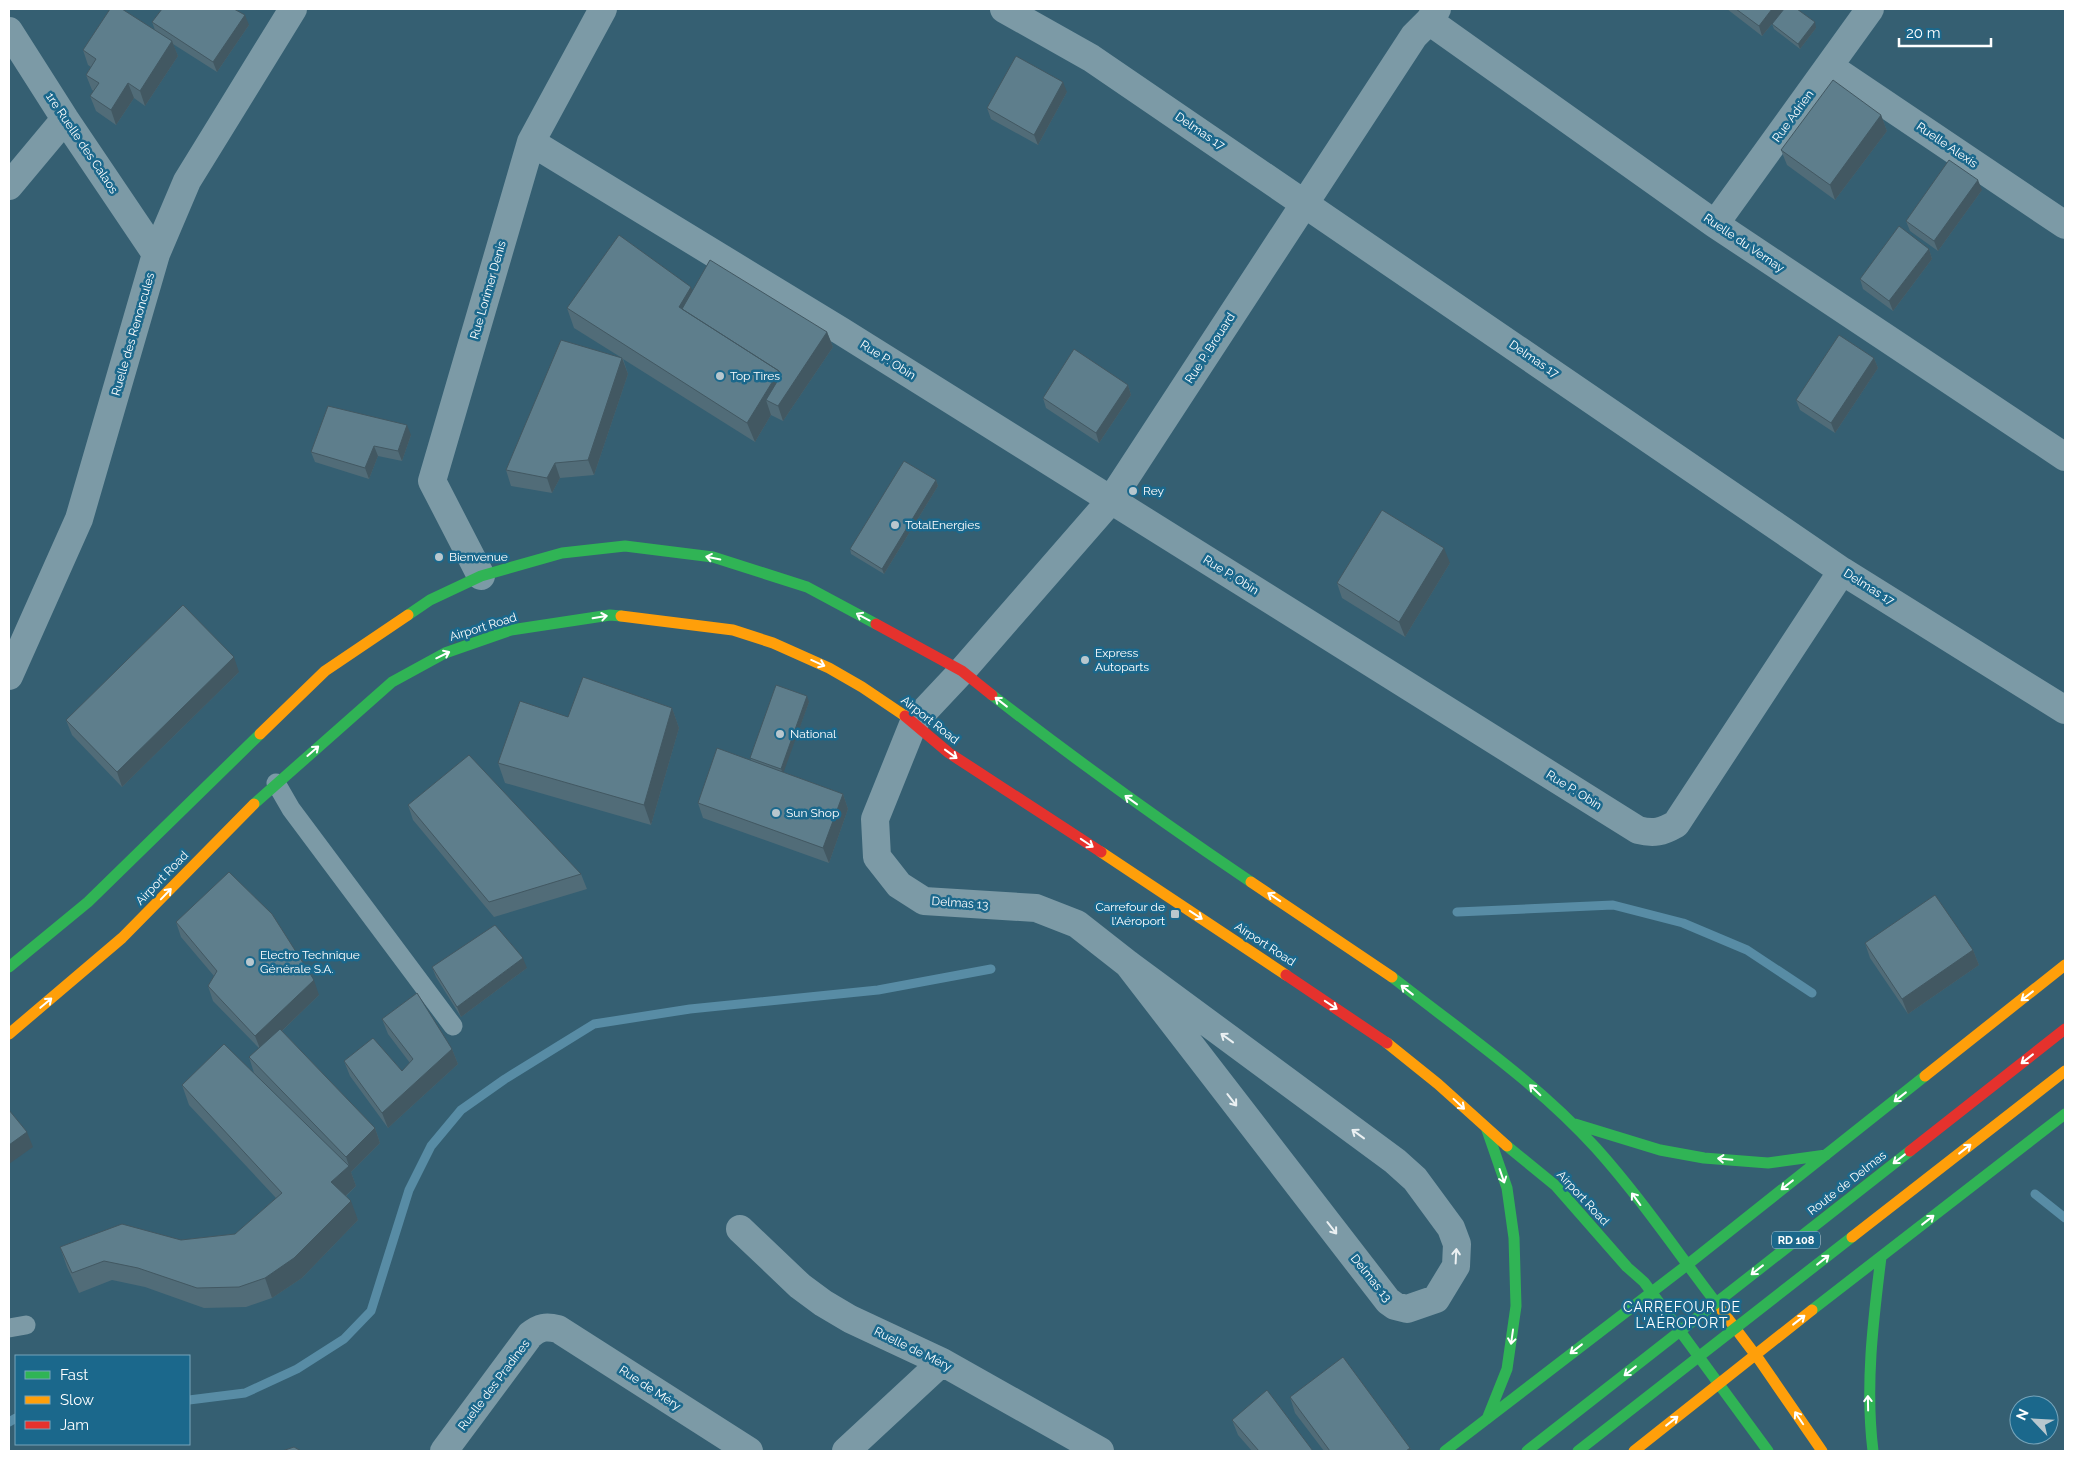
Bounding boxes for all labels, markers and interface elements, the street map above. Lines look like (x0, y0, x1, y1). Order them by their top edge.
scale bar (1899, 15, 1992, 47)
text: 20 m (1906, 24, 1941, 42)
street label: Rue Adrien (1769, 87, 1817, 145)
street label: 1re Ruelle des Calaos (43, 90, 121, 196)
street label: Delmas 17 (1173, 109, 1228, 153)
street label: Ruelle Alexis (1914, 119, 1980, 171)
street label: Ruelle du Vernay (1701, 211, 1787, 275)
street label: Rue Lorimer Denis (467, 239, 509, 341)
street label: Ruelle des Renoncules (109, 271, 157, 397)
street label: Rue P. Brouard (1182, 310, 1238, 386)
street label: Rue P. Obin (858, 337, 918, 383)
street label: Delmas 17 (1507, 337, 1562, 381)
place label: Top Tires (730, 369, 780, 383)
marker: Top Tires (714, 370, 726, 382)
place label: Rey (1143, 484, 1165, 498)
marker: Rey (1127, 485, 1139, 497)
place label: TotalEnergies (905, 518, 980, 532)
marker: TotalEnergies (889, 519, 901, 531)
place label: Bienvenue (449, 550, 508, 564)
marker: Bienvenue (433, 551, 445, 563)
street label: Rue P. Obin (1201, 552, 1261, 598)
one-way arrow (705, 553, 721, 562)
street label: Delmas 17 (1841, 566, 1897, 608)
street label: Airport Road (448, 610, 518, 644)
one-way arrow (591, 612, 607, 622)
one-way arrow (856, 612, 871, 622)
place label: Express Autoparts (1095, 646, 1149, 674)
one-way arrow (435, 650, 450, 660)
marker: Express Autoparts (1079, 654, 1091, 666)
one-way arrow (810, 659, 825, 669)
street label: Airport Road (898, 693, 962, 747)
one-way arrow (994, 697, 1008, 707)
place label: National (790, 727, 837, 741)
marker: National (774, 728, 786, 740)
one-way arrow (306, 745, 319, 757)
one-way arrow (944, 749, 958, 759)
street label: Rue P. Obin (1544, 767, 1604, 813)
one-way arrow (1125, 794, 1138, 805)
place label: Sun Shop (786, 806, 839, 820)
marker: Sun Shop (770, 807, 782, 819)
one-way arrow (1080, 838, 1094, 848)
street label: Airport Road (133, 848, 191, 908)
one-way arrow (160, 887, 172, 900)
one-way arrow (1267, 892, 1281, 902)
street label: Delmas 13 (931, 894, 989, 912)
place label: Carrefour de l'Aéroport (1095, 900, 1165, 928)
marker: Carrefour de l'Aéroport (1169, 908, 1181, 920)
one-way arrow (1188, 910, 1202, 920)
street label: Airport Road (1232, 919, 1298, 969)
place label: Electro Technique Générale S.A. (260, 948, 360, 976)
marker: Electro Technique Générale S.A. (244, 956, 256, 968)
one-way arrow (1401, 984, 1414, 995)
one-way arrow (2021, 990, 2034, 1001)
one-way arrow (39, 997, 52, 1008)
one-way arrow (1324, 1000, 1338, 1010)
one-way arrow (1221, 1032, 1234, 1043)
one-way arrow (2020, 1054, 2034, 1064)
one-way arrow (1529, 1084, 1542, 1096)
one-way arrow (1893, 1091, 1906, 1102)
one-way arrow (1227, 1093, 1238, 1106)
one-way arrow (1453, 1098, 1466, 1110)
one-way arrow (1351, 1129, 1365, 1139)
one-way arrow (1958, 1144, 1972, 1154)
street label: Route de Delmas (1805, 1148, 1889, 1218)
one-way arrow (1717, 1154, 1733, 1164)
one-way arrow (1893, 1154, 1906, 1165)
one-way arrow (1498, 1167, 1508, 1183)
street label: Airport Road (1554, 1168, 1612, 1228)
one-way arrow (1781, 1180, 1794, 1191)
one-way arrow (1631, 1192, 1641, 1206)
one-way arrow (1921, 1215, 1935, 1225)
one-way arrow (1326, 1221, 1337, 1234)
road number: RD 108 (1772, 1232, 1820, 1248)
one-way arrow (1452, 1248, 1461, 1264)
street label: Delmas 13 (1348, 1252, 1394, 1304)
one-way arrow (1816, 1254, 1829, 1265)
one-way arrow (1751, 1265, 1764, 1276)
district label: CARREFOUR DE L'AÉROPORT (1623, 1299, 1741, 1331)
one-way arrow (1792, 1314, 1805, 1325)
street label: Ruelle de Méry (872, 1324, 954, 1374)
one-way arrow (1506, 1328, 1516, 1344)
street label: Ruelle des Pradines (455, 1337, 533, 1433)
one-way arrow (1570, 1344, 1583, 1355)
legend (15, 1355, 190, 1445)
street label: Rue de Méry (617, 1363, 684, 1413)
one-way arrow (1623, 1365, 1636, 1376)
text: Fast (60, 1366, 88, 1384)
text: Slow (60, 1391, 94, 1409)
one-way arrow (1863, 1395, 1873, 1412)
north arrow (2009, 1395, 2059, 1445)
text: N (2013, 1406, 2032, 1423)
one-way arrow (1793, 1411, 1804, 1425)
text: Jam (60, 1416, 89, 1434)
one-way arrow (1666, 1416, 1679, 1427)

